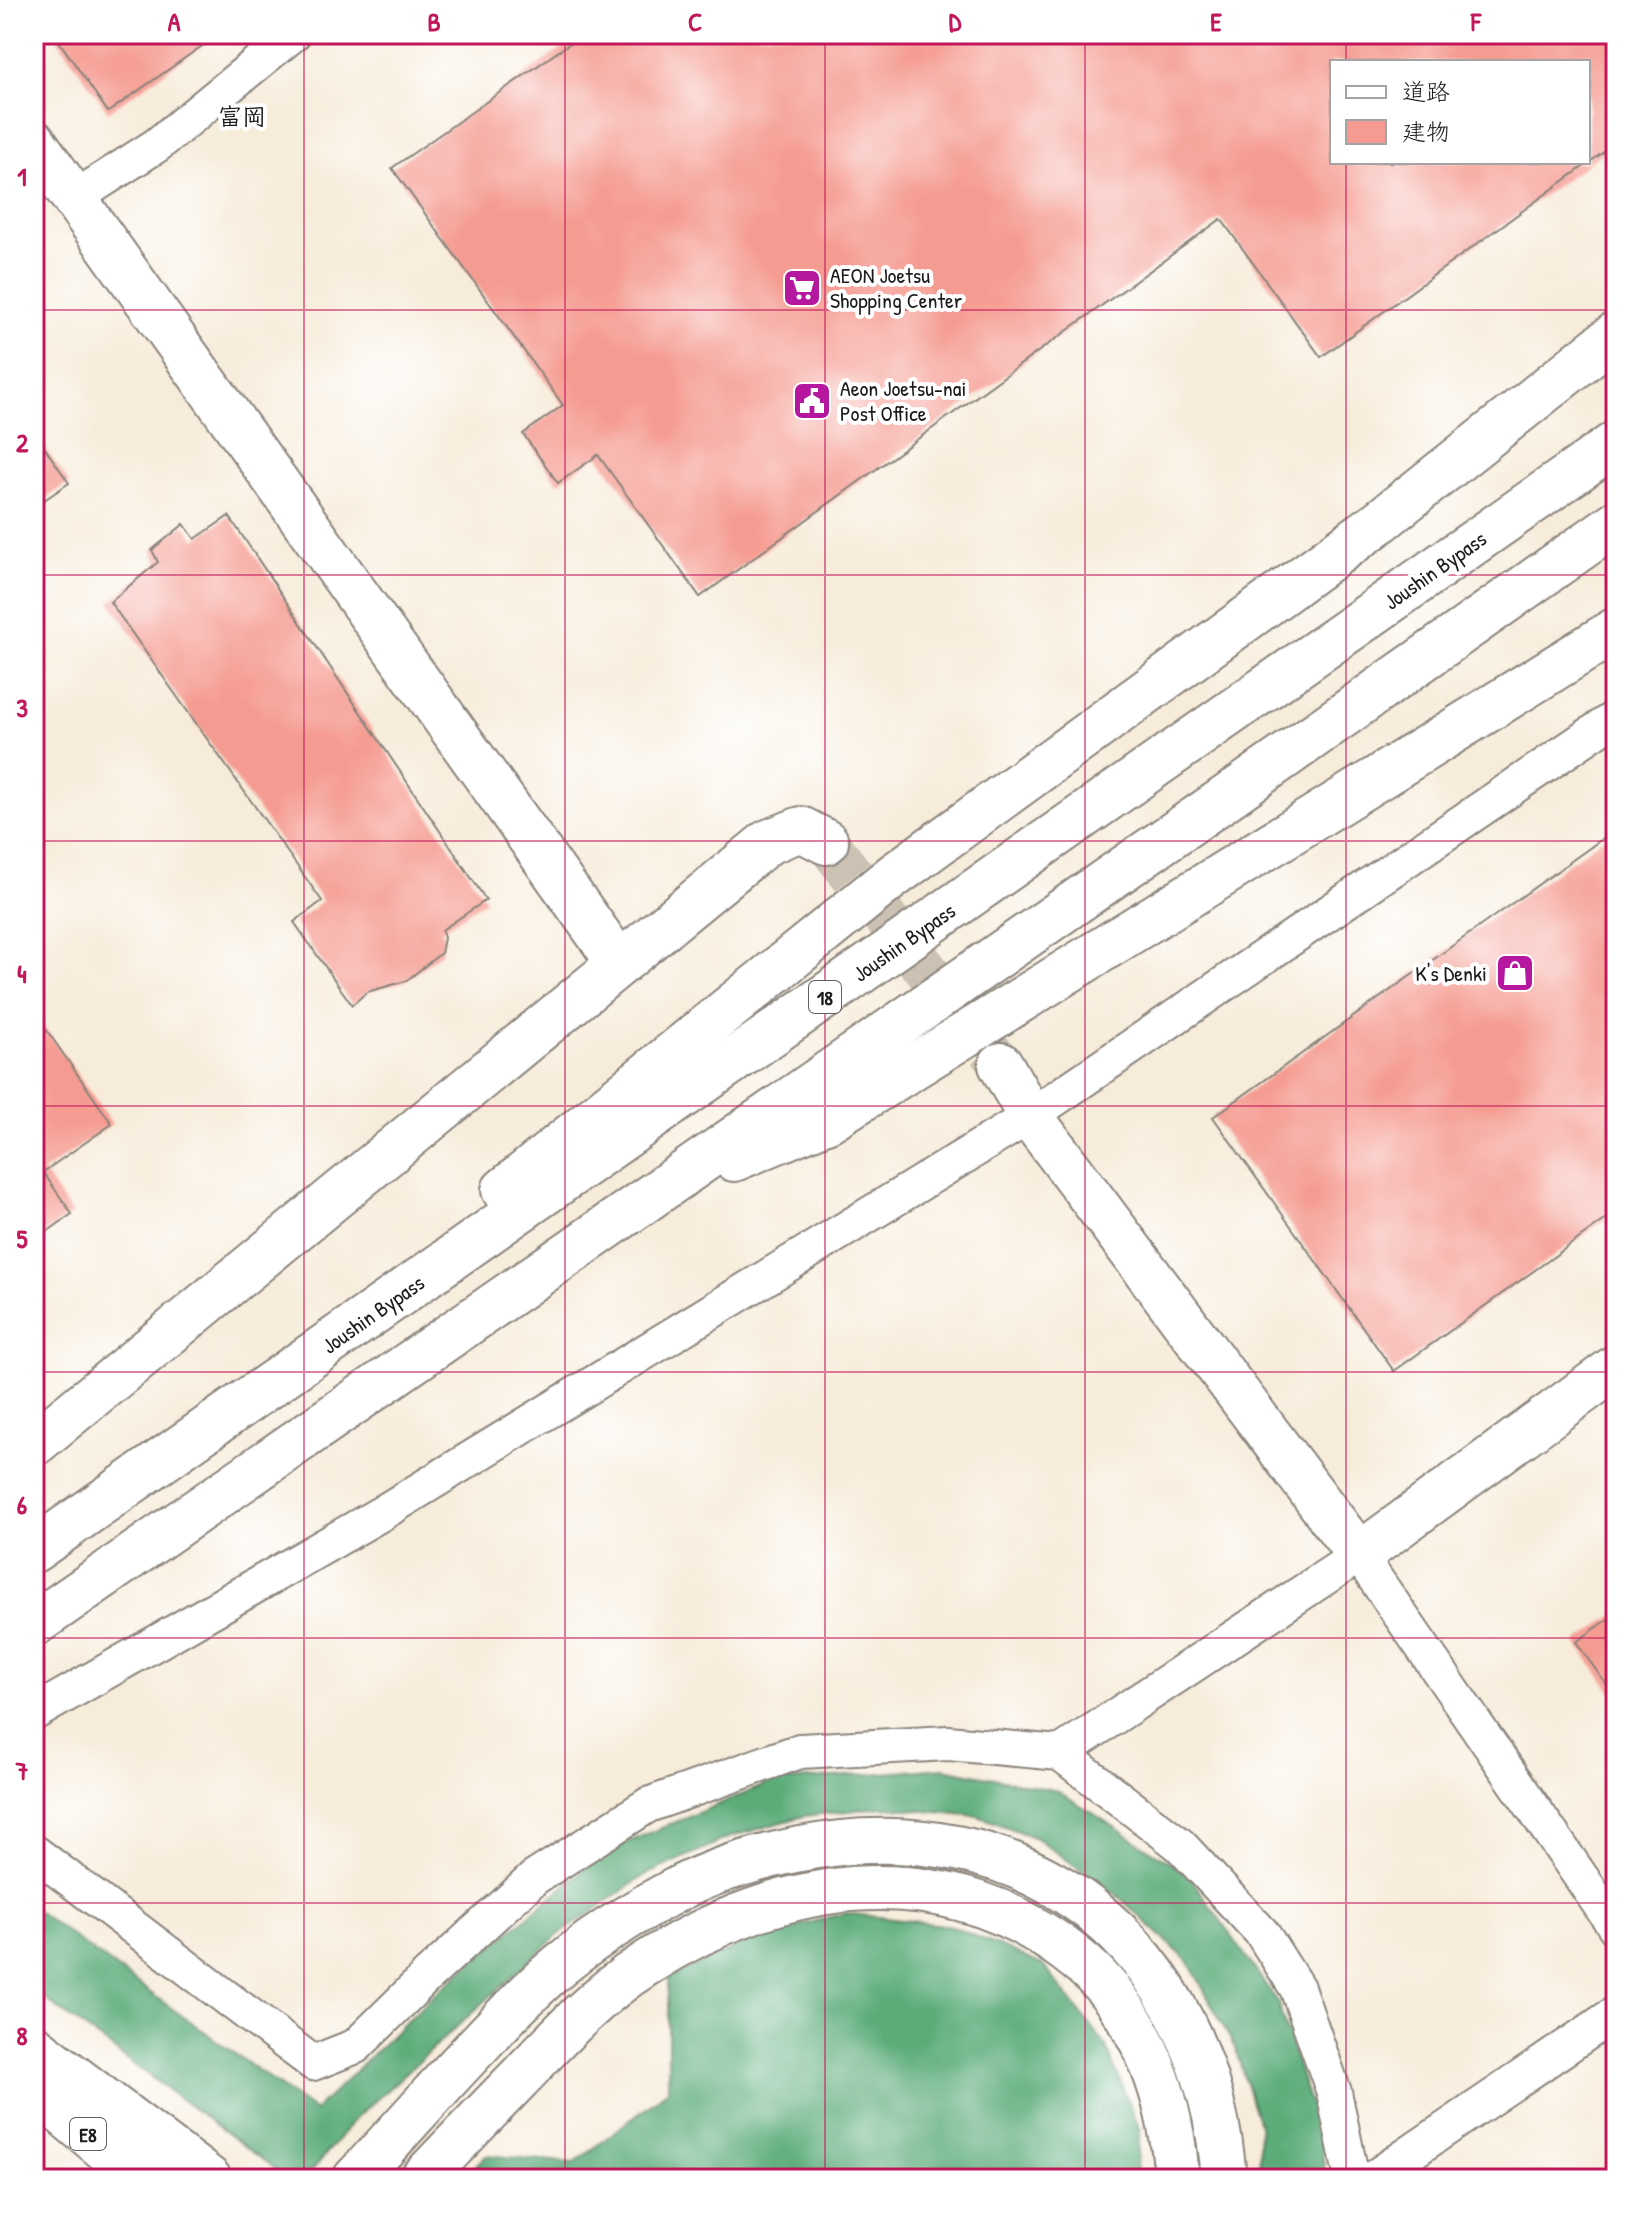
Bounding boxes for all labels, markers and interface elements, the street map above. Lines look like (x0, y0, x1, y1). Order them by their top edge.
text: A (168, 4, 181, 39)
text: B (427, 4, 441, 39)
text: C (688, 4, 702, 39)
text: D (949, 4, 962, 39)
text: E (1210, 4, 1222, 39)
text: F (1470, 4, 1482, 39)
legend (1330, 60, 1590, 164)
text: 道路 (1402, 75, 1450, 107)
district label: 富岡 (218, 100, 266, 132)
text: 建物 (1402, 115, 1450, 147)
text: 1 (17, 159, 27, 194)
place label: AEON Joetsu Shopping Center (830, 260, 963, 315)
supermarket icon: AEON Joetsu Shopping Center (781, 267, 823, 309)
place label: Aeon Joetsu-nai Post Office (840, 373, 966, 428)
public building icon: Aeon Joetsu-nai Post Office (791, 380, 833, 422)
text: 2 (16, 425, 29, 460)
street label: Joushin Bypass (1378, 524, 1492, 616)
text: 3 (16, 690, 28, 725)
street label: Joushin Bypass (847, 896, 961, 988)
shop icon: K's Denki (1494, 952, 1536, 994)
text: 4 (17, 956, 27, 991)
place label: K's Denki (1415, 958, 1487, 988)
road number: 18 (809, 981, 841, 1013)
text: 5 (17, 1221, 28, 1256)
street label: Joushin Bypass (316, 1268, 430, 1360)
text: 6 (17, 1487, 28, 1522)
text: 7 (15, 1753, 29, 1788)
text: 8 (16, 2018, 28, 2053)
road number: E8 (70, 2118, 106, 2150)

